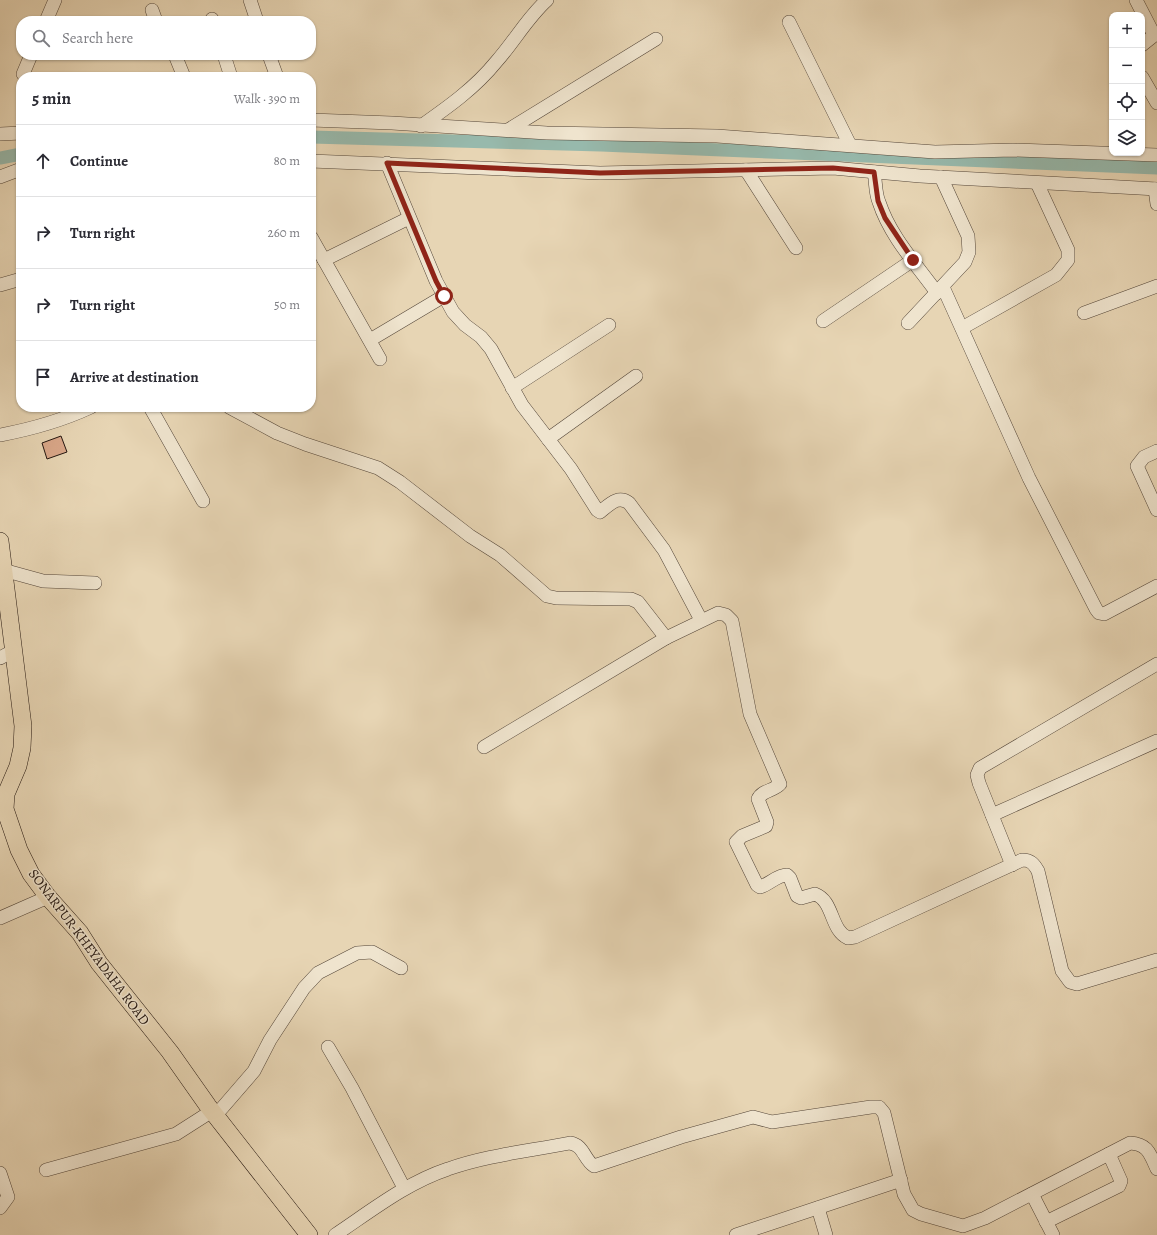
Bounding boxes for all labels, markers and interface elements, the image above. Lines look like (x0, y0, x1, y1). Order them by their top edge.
map controls (1109, 12, 1145, 156)
button: + (1109, 12, 1145, 48)
search box (16, 16, 316, 60)
icon: search (30, 27, 52, 49)
text: Search here (62, 28, 133, 48)
button: − (1109, 48, 1145, 84)
button: locate (1109, 84, 1145, 120)
text: 5 min (32, 87, 71, 110)
text: Walk · 390 m (234, 90, 300, 107)
button: layers (1109, 120, 1145, 156)
icon: ahead (32, 150, 54, 172)
text: Continue (70, 151, 128, 171)
text: 80 m (273, 152, 300, 169)
icon: right (32, 222, 54, 244)
text: Turn right (70, 223, 135, 243)
text: 260 m (267, 224, 300, 241)
route end (904, 251, 922, 269)
route start (435, 287, 453, 305)
icon: right (32, 294, 54, 316)
text: Turn right (70, 295, 135, 315)
text: 50 m (274, 296, 300, 313)
icon: arrive (32, 366, 54, 388)
text: Arrive at destination (70, 367, 199, 387)
street label: SONARPUR-KHEYADAHA ROAD (24, 865, 154, 1029)

